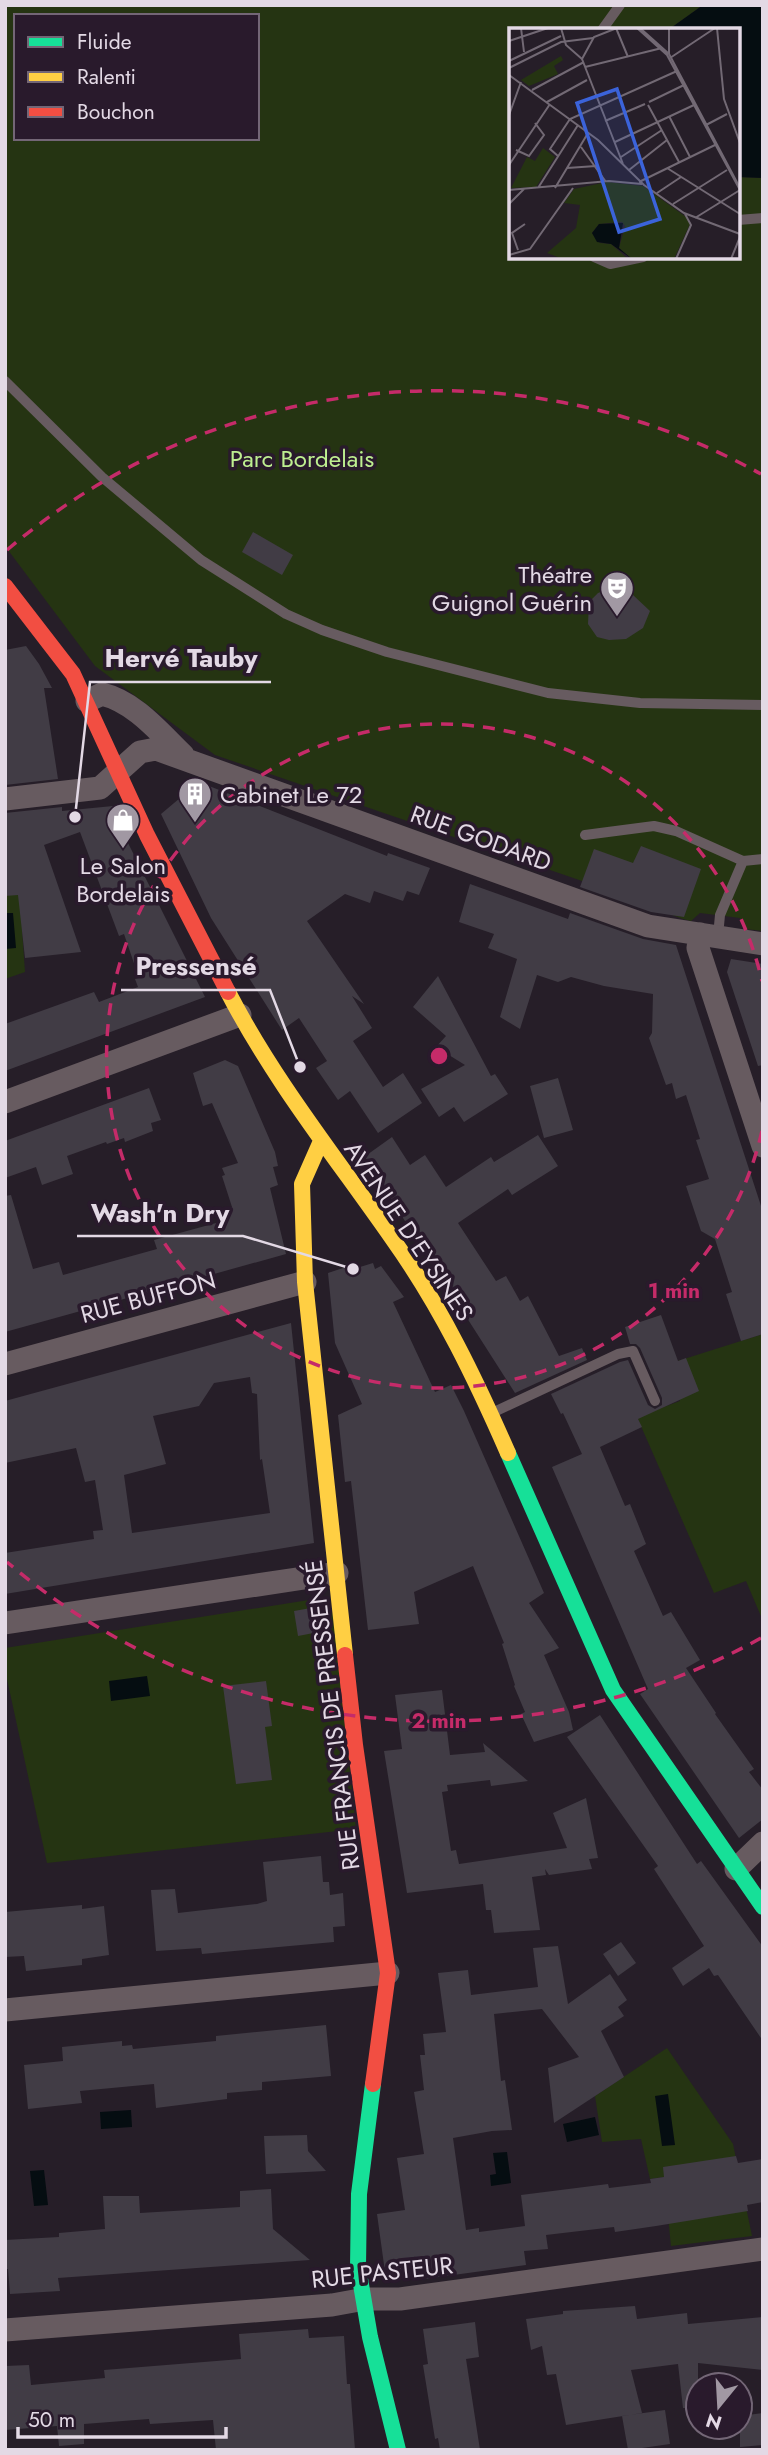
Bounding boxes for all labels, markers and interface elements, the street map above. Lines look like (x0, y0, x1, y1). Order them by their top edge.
legend (14, 14, 259, 140)
text: Fluide (77, 27, 132, 57)
inset map (509, 28, 740, 259)
text: Ralenti (77, 62, 136, 92)
text: Bouchon (77, 97, 155, 127)
park label: Parc Bordelais (230, 441, 374, 476)
place label: Théatre Guignol Guérin (432, 557, 592, 620)
theatre icon: Théatre Guignol Guérin (598, 569, 636, 618)
callout: Hervé Tauby (90, 635, 271, 682)
text: Hervé Tauby (105, 639, 258, 677)
building icon: Cabinet Le 72 (176, 775, 214, 824)
place label: Cabinet Le 72 (220, 777, 362, 812)
street label: RUE GODARD (406, 796, 556, 880)
shop icon: Le Salon Bordelais (104, 801, 142, 850)
place label: Le Salon Bordelais (76, 848, 170, 911)
callout: Pressensé (121, 943, 270, 990)
text: Pressensé (135, 947, 257, 985)
centre of rings (427, 1044, 451, 1068)
street label: AVENUE D'EYSINES (336, 1134, 482, 1328)
callout: Wash'n Dry (77, 1189, 243, 1236)
text: Wash'n Dry (91, 1194, 230, 1232)
street label: RUE BUFFON (76, 1262, 220, 1332)
text: 1 min (648, 1276, 700, 1306)
street label: RUE FRANCIS DE PRESSENSÉ (296, 1558, 368, 1872)
text: 2 min (411, 1706, 467, 1736)
street label: RUE PASTEUR (309, 2247, 455, 2297)
north arrow (684, 2371, 754, 2441)
scale bar (18, 2396, 226, 2440)
text: 50 m (28, 2405, 75, 2435)
text: N (703, 2407, 725, 2437)

